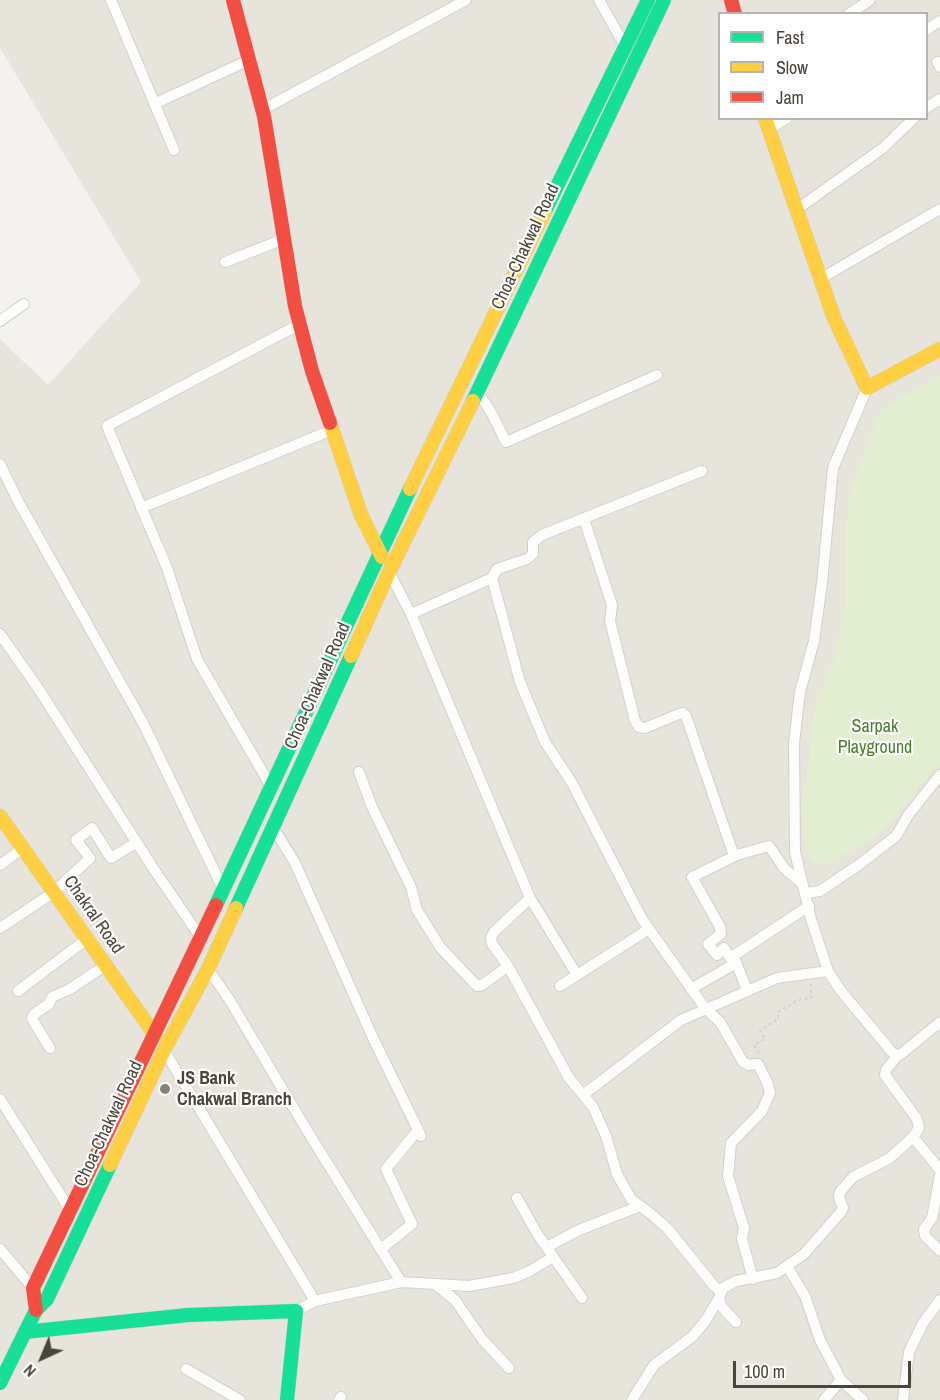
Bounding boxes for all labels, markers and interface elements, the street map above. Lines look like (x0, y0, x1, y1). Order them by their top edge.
legend (718, 12, 928, 120)
text: Fast (776, 25, 804, 50)
text: Slow (776, 55, 808, 80)
text: Jam (776, 85, 804, 110)
street label: Choa-Chakwal Road (487, 181, 565, 313)
street label: Choa-Chakwal Road (280, 619, 356, 753)
park label: Sarpak Playground (838, 716, 912, 758)
street label: Chakral Road (58, 872, 128, 958)
street label: Choa-Chakwal Road (70, 1058, 148, 1190)
place label: JS Bank Chakwal Branch (177, 1068, 292, 1110)
marker: JS Bank Chakwal Branch (158, 1082, 172, 1096)
north arrow (12, 1328, 72, 1388)
scale bar (736, 1349, 914, 1387)
text: 100 m (744, 1359, 785, 1384)
text: N (18, 1360, 41, 1382)

